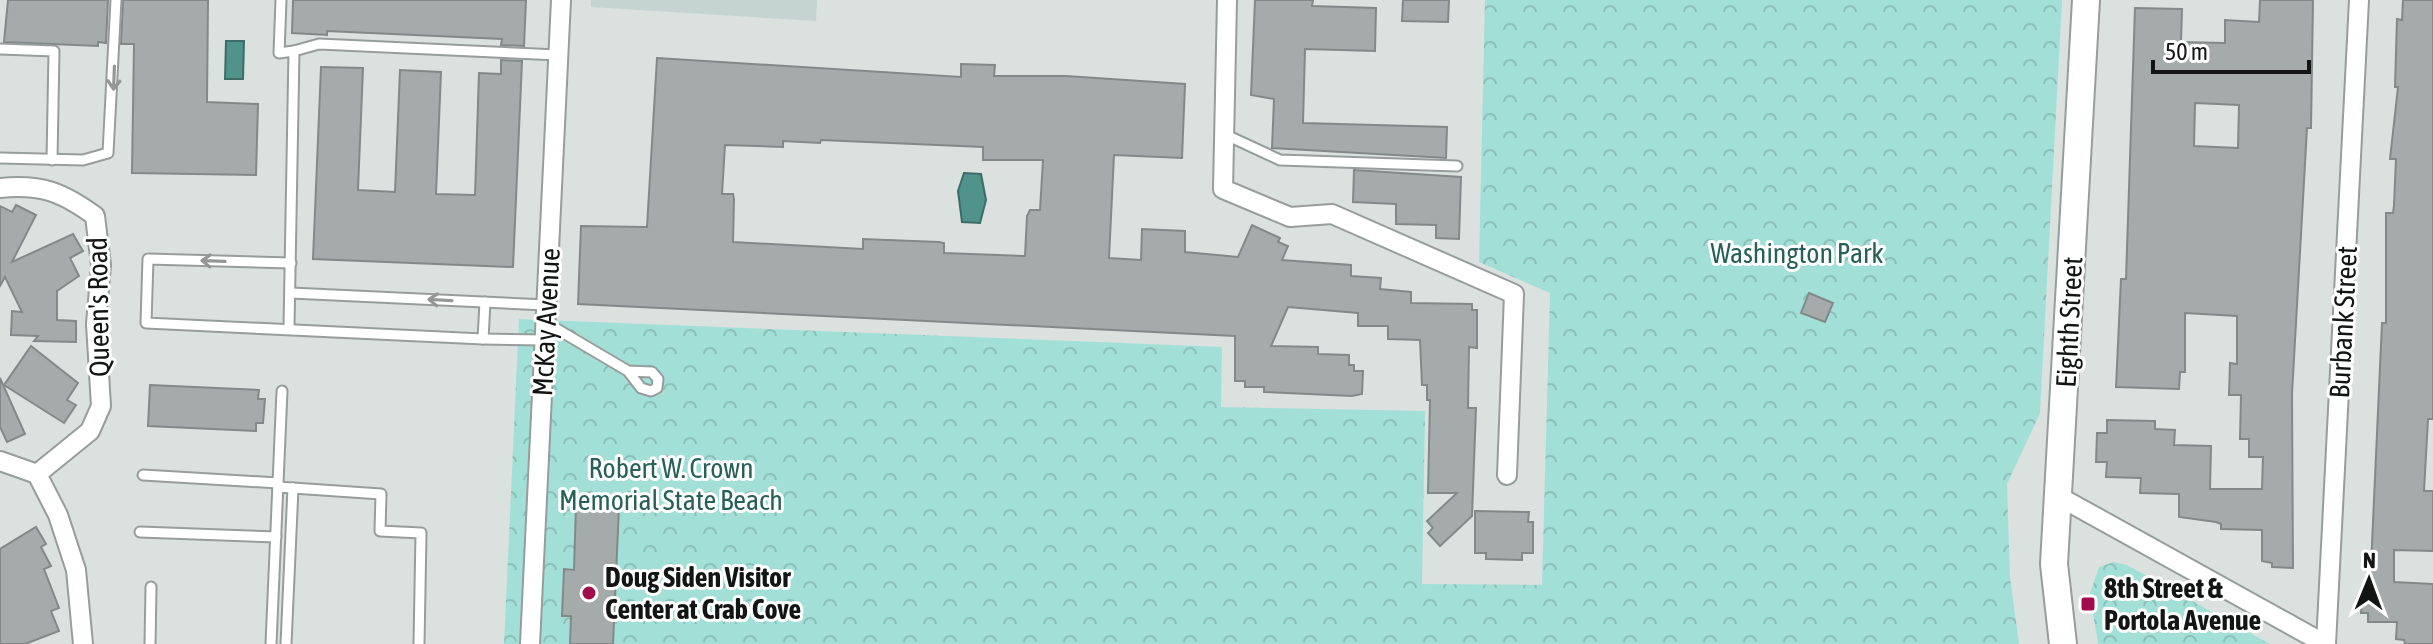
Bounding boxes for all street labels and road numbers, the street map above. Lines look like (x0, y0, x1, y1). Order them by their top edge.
street label: Queen's Road (81, 237, 115, 377)
street label: Burbank Street (2323, 245, 2363, 399)
street label: McKay Avenue (526, 247, 566, 397)
street label: Eighth Street (2050, 256, 2088, 388)

